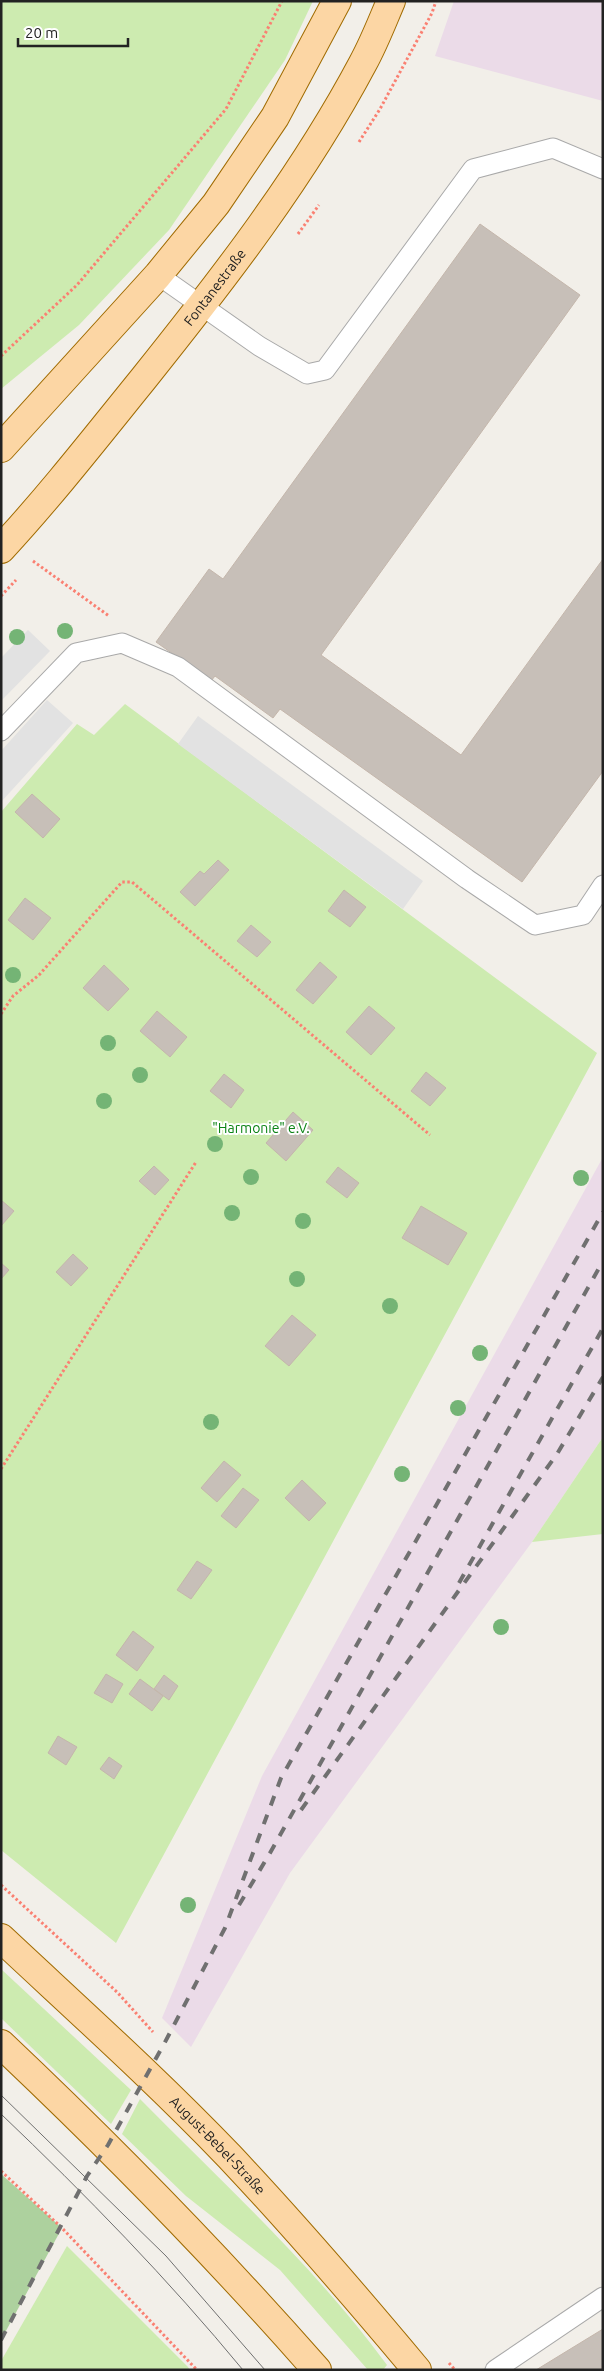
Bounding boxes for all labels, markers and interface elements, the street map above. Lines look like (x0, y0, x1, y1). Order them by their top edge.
scale bar (18, 15, 128, 47)
text: 20 m (25, 24, 58, 41)
street label: Fontanestraße (180, 246, 249, 329)
park label: "Harmonie" e.V. (212, 1120, 310, 1136)
street label: August-Bebel-Straße (167, 2093, 269, 2198)

